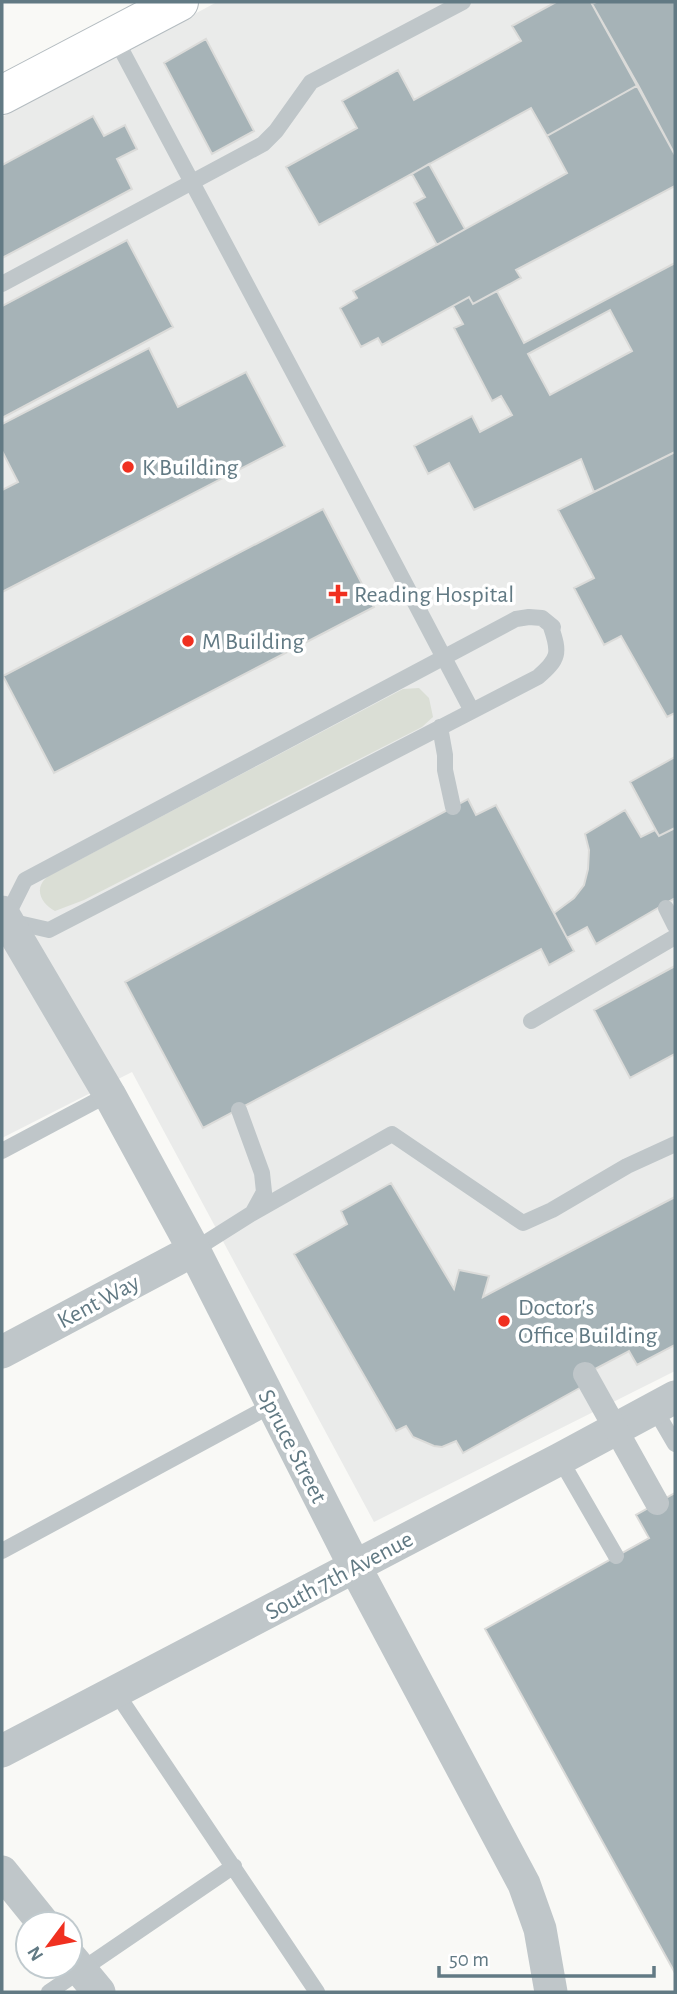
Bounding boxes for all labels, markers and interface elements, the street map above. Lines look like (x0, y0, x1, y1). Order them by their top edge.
place label: K Building (142, 456, 239, 480)
marker: K Building (120, 459, 136, 475)
place label: Reading Hospital (354, 583, 514, 607)
marker: Reading Hospital (328, 584, 348, 604)
place label: M Building (202, 630, 304, 654)
marker: M Building (180, 633, 196, 649)
street label: Kent Way (54, 1270, 143, 1333)
place label: Doctor's Office Building (518, 1296, 658, 1348)
marker: Doctor's Office Building (496, 1313, 512, 1329)
street label: Spruce Street (253, 1386, 331, 1507)
street label: South 7th Avenue (262, 1527, 417, 1625)
north arrow (14, 1910, 84, 1980)
scale bar (439, 1934, 654, 1978)
text: N (24, 1943, 47, 1964)
text: 50 m (449, 1949, 489, 1970)

